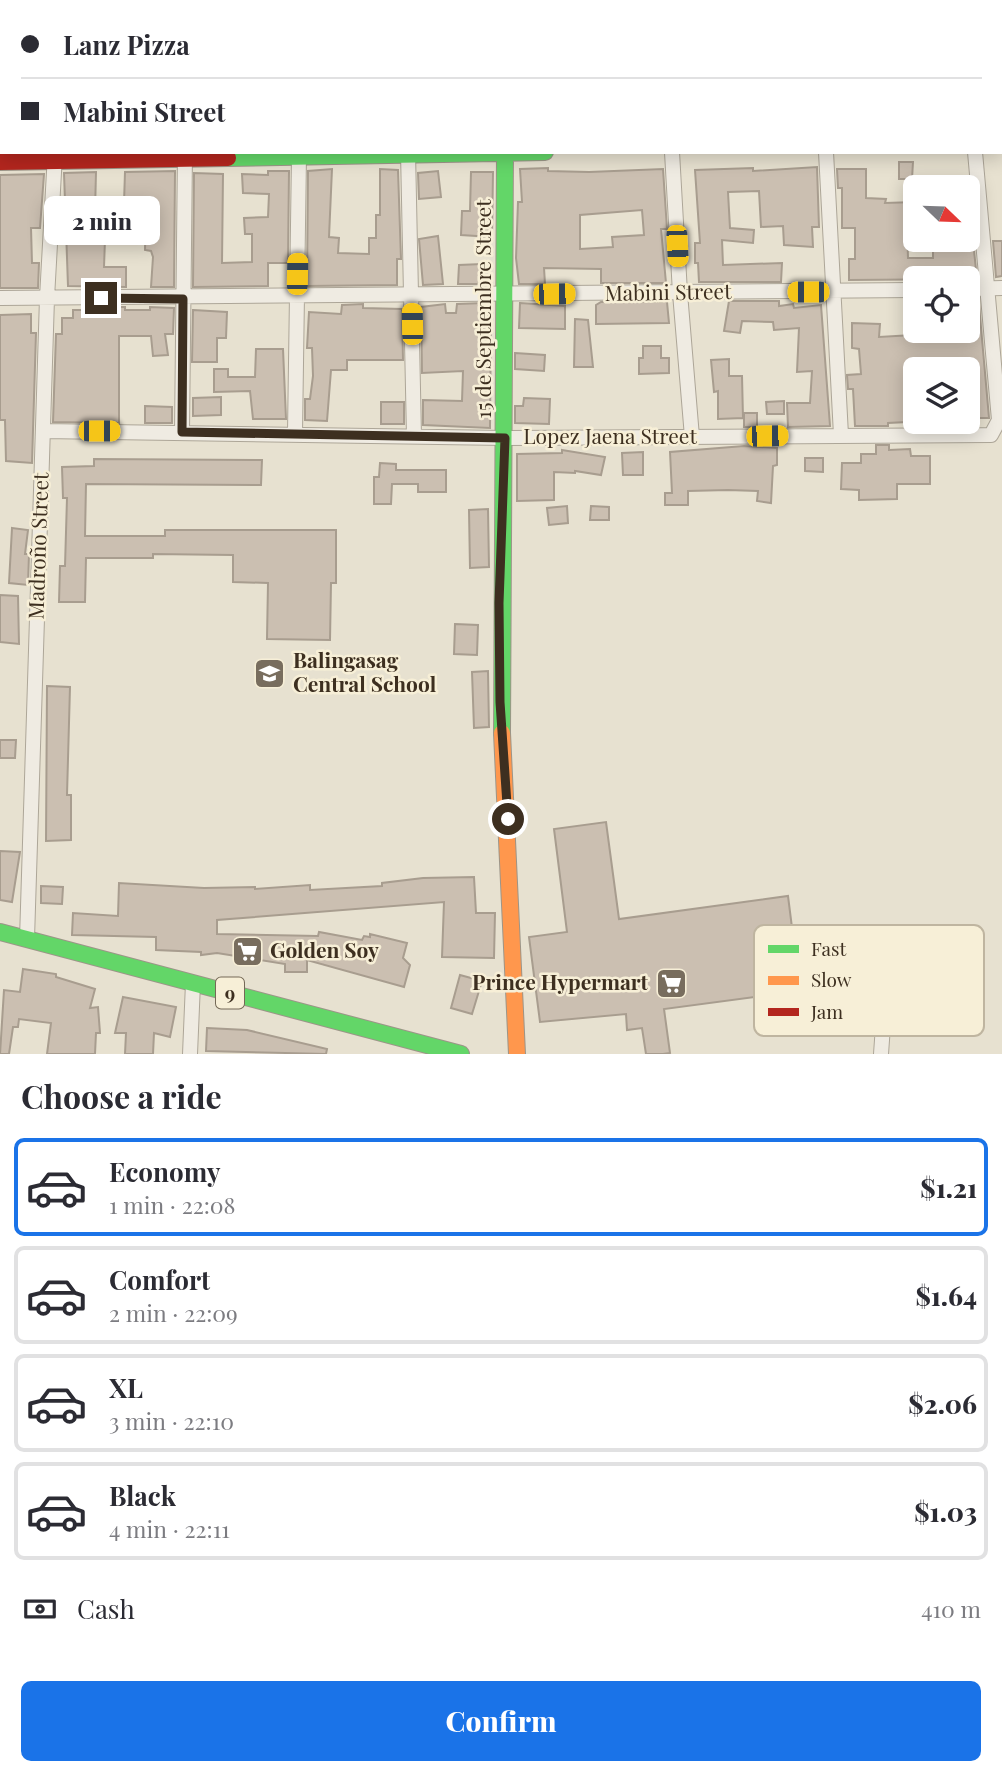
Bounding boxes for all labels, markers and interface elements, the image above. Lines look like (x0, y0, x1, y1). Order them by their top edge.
text: Lanz Pizza (63, 27, 190, 62)
text: Mabini Street (63, 94, 226, 129)
north arrow (903, 175, 980, 252)
map controls (903, 175, 980, 434)
callout: 2 min (43, 196, 159, 246)
street label: 15 de Septiembre Street (468, 199, 496, 419)
text: 2 min (72, 205, 132, 236)
car (666, 224, 689, 268)
car (287, 253, 308, 295)
button: locate (903, 266, 980, 343)
street label: Mabini Street (604, 276, 732, 306)
route end (85, 282, 117, 314)
car (788, 282, 830, 303)
car (533, 283, 576, 305)
car (402, 303, 423, 345)
button: layers (903, 357, 980, 434)
car (79, 421, 121, 442)
street label: Lopez Jaena Street (523, 421, 697, 449)
car (746, 425, 789, 447)
street label: Madroño Street (20, 471, 54, 620)
place label: Balingasag Central School (293, 645, 437, 697)
school or university icon: Balingasag Central School (253, 656, 287, 690)
route start (492, 803, 524, 835)
legend (754, 925, 984, 1036)
supermarket icon: Golden Soy (230, 934, 264, 968)
place label: Golden Soy (270, 935, 379, 963)
text: Fast (811, 935, 847, 961)
supermarket icon: Prince Hypermart (654, 966, 688, 1000)
text: Slow (811, 966, 852, 992)
place label: Prince Hypermart (472, 967, 649, 995)
road number: 9 (216, 978, 244, 1009)
text: Jam (810, 998, 843, 1024)
text: Choose a ride (21, 1074, 222, 1117)
text: Economy (109, 1154, 220, 1189)
icon: car (25, 1156, 88, 1219)
text: $1.21 (920, 1170, 977, 1205)
text: 1 min · 22:08 (109, 1189, 236, 1220)
text: Comfort (109, 1262, 210, 1297)
icon: car (25, 1264, 88, 1327)
text: $1.64 (915, 1278, 977, 1313)
text: 2 min · 22:09 (109, 1297, 238, 1328)
text: XL (109, 1370, 143, 1405)
icon: car (25, 1372, 88, 1435)
text: $2.06 (908, 1386, 977, 1421)
text: 3 min · 22:10 (109, 1405, 234, 1436)
text: Black (109, 1478, 176, 1513)
icon: car (25, 1480, 88, 1543)
text: $1.03 (914, 1494, 977, 1529)
text: 4 min · 22:11 (109, 1513, 230, 1544)
icon: cash (21, 1590, 59, 1628)
text: Cash (77, 1591, 135, 1626)
text: 410 m (921, 1593, 981, 1624)
button: Confirm (21, 1681, 981, 1761)

